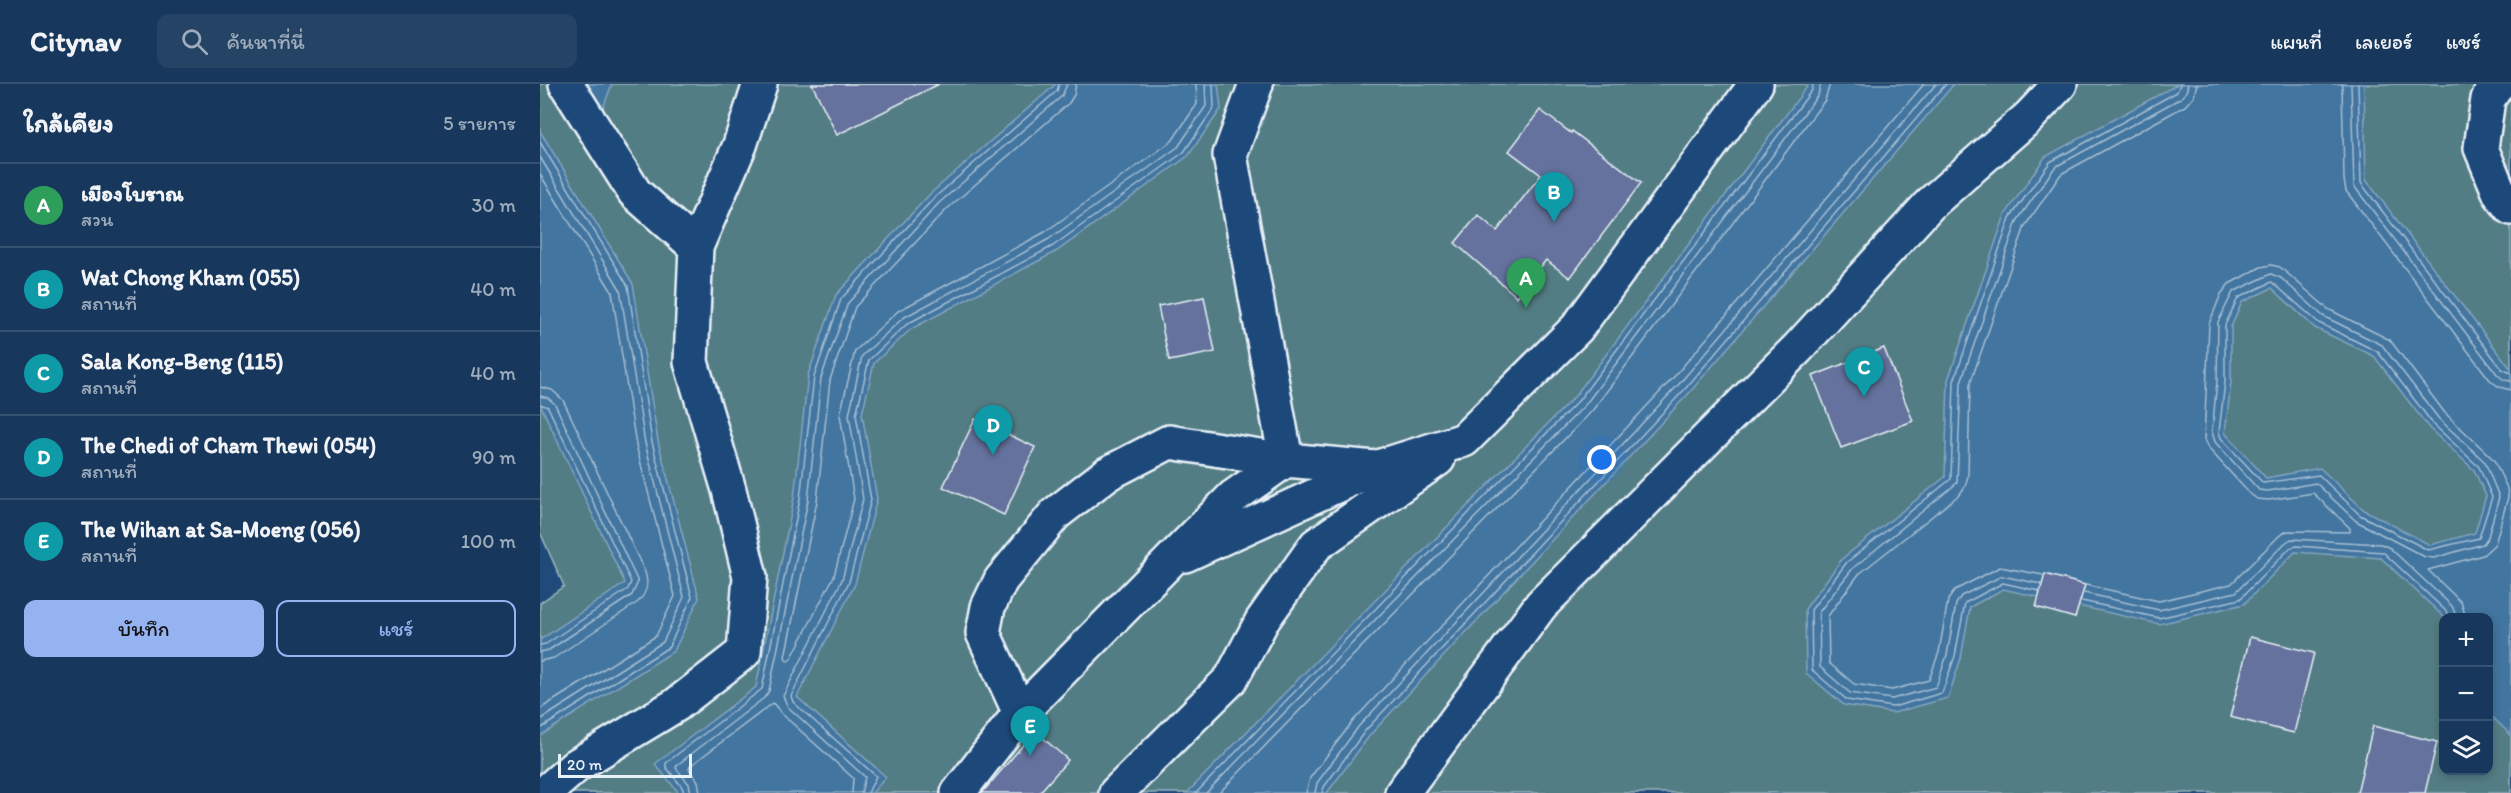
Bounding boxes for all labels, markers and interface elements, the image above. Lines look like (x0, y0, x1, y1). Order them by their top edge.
search box (157, 14, 577, 68)
text: Citynav (30, 24, 121, 58)
icon: search (178, 25, 211, 58)
text: ค้นหาที่นี่ (226, 28, 305, 55)
text: แผนที่ (2270, 29, 2322, 54)
text: เลเยอร์ (2355, 29, 2413, 54)
text: แชร์ (2446, 29, 2481, 54)
text: ใกล้เคียง (24, 107, 114, 139)
text: 5 รายการ (443, 111, 516, 135)
pin: B (1534, 172, 1574, 222)
text: เมืองโบราณ (81, 180, 183, 207)
text: A (37, 193, 50, 217)
text: 30 m (471, 193, 516, 217)
text: สวน (81, 207, 113, 231)
pin: A (1506, 258, 1546, 308)
text: Wat Chong Kham (055) (81, 264, 300, 291)
text: B (37, 277, 50, 301)
text: 40 m (470, 277, 516, 301)
text: สถานที่ (81, 291, 137, 315)
text: Sala Kong-Beng (115) (81, 348, 283, 375)
pin: C (1844, 348, 1884, 397)
text: C (37, 361, 50, 385)
text: 40 m (470, 361, 516, 385)
text: สถานที่ (81, 375, 137, 399)
pin: D (974, 406, 1012, 455)
text: The Chedi of Cham Thewi (054) (81, 432, 376, 459)
text: D (37, 445, 50, 469)
text: 90 m (472, 445, 516, 469)
your location (1587, 445, 1616, 474)
text: สถานที่ (81, 459, 137, 483)
text: The Wihan at Sa-Moeng (056) (81, 516, 361, 543)
text: E (38, 529, 49, 553)
text: 100 m (461, 529, 516, 553)
text: สถานที่ (81, 543, 137, 567)
button: บันทึก (24, 600, 264, 657)
button: แชร์ (276, 600, 516, 657)
map controls (2439, 613, 2493, 775)
button: + (2439, 613, 2493, 667)
button: − (2439, 667, 2493, 721)
pin: E (1010, 706, 1050, 756)
button: layers (2439, 721, 2493, 775)
scale bar (558, 751, 692, 778)
text: 20 m (567, 755, 602, 774)

